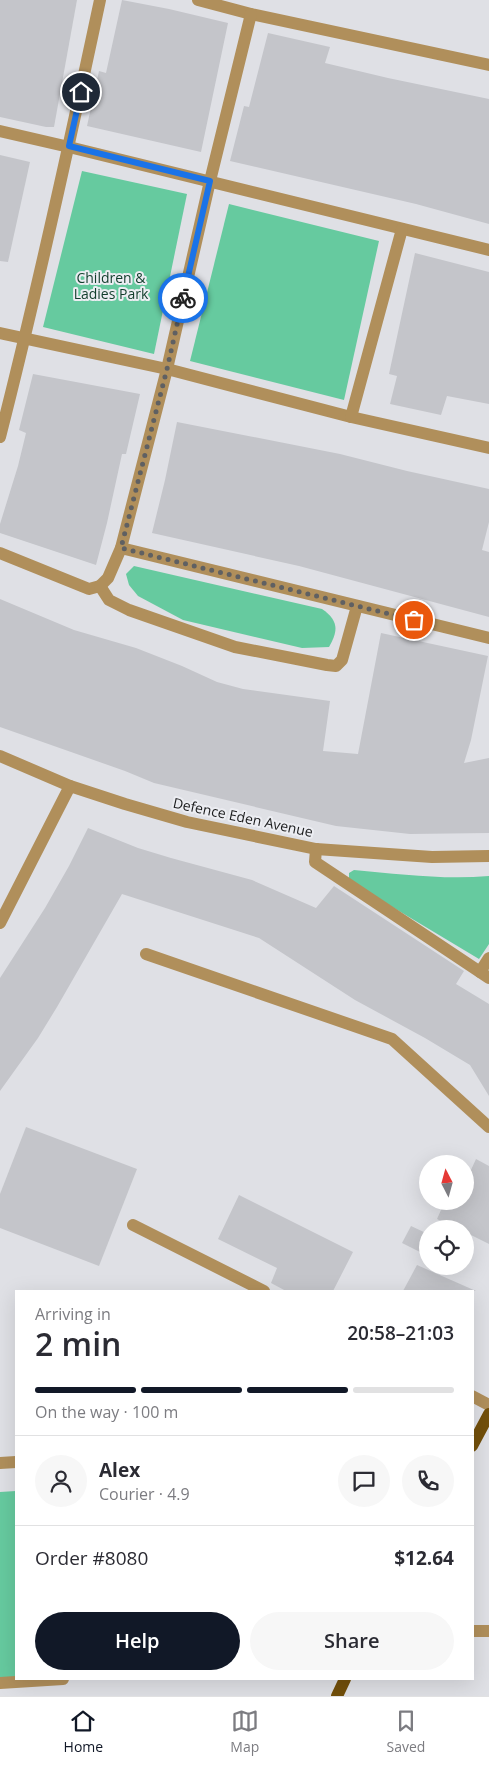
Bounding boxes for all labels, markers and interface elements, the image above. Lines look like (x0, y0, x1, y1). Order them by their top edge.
pin (60, 71, 102, 113)
icon: home (67, 78, 95, 106)
park label: Children & Ladies Park (74, 268, 149, 303)
courier (158, 273, 208, 323)
icon: bike (169, 284, 197, 312)
pin (393, 599, 435, 641)
icon: bag (400, 606, 428, 634)
street label: Defence Eden Avenue (171, 793, 315, 841)
north arrow (419, 1155, 474, 1210)
map controls (419, 1155, 474, 1275)
button: locate (419, 1220, 474, 1275)
text: Arriving in (35, 1303, 111, 1325)
text: 20:58–21:03 (347, 1320, 454, 1346)
text: 2 min (35, 1322, 121, 1365)
text: On the way · 100 m (35, 1401, 178, 1423)
button: person (35, 1455, 87, 1507)
button: chat (338, 1455, 390, 1507)
button: phone (402, 1455, 454, 1507)
text: Alex (99, 1457, 140, 1483)
text: Courier · 4.9 (99, 1483, 190, 1505)
text: Order #8080 (35, 1545, 148, 1571)
text: $12.64 (394, 1545, 454, 1571)
button: Help (35, 1612, 240, 1670)
button: Share (250, 1612, 454, 1670)
tab: Home (64, 1707, 103, 1756)
tab: Map (230, 1707, 259, 1756)
tab: Saved (386, 1707, 425, 1756)

